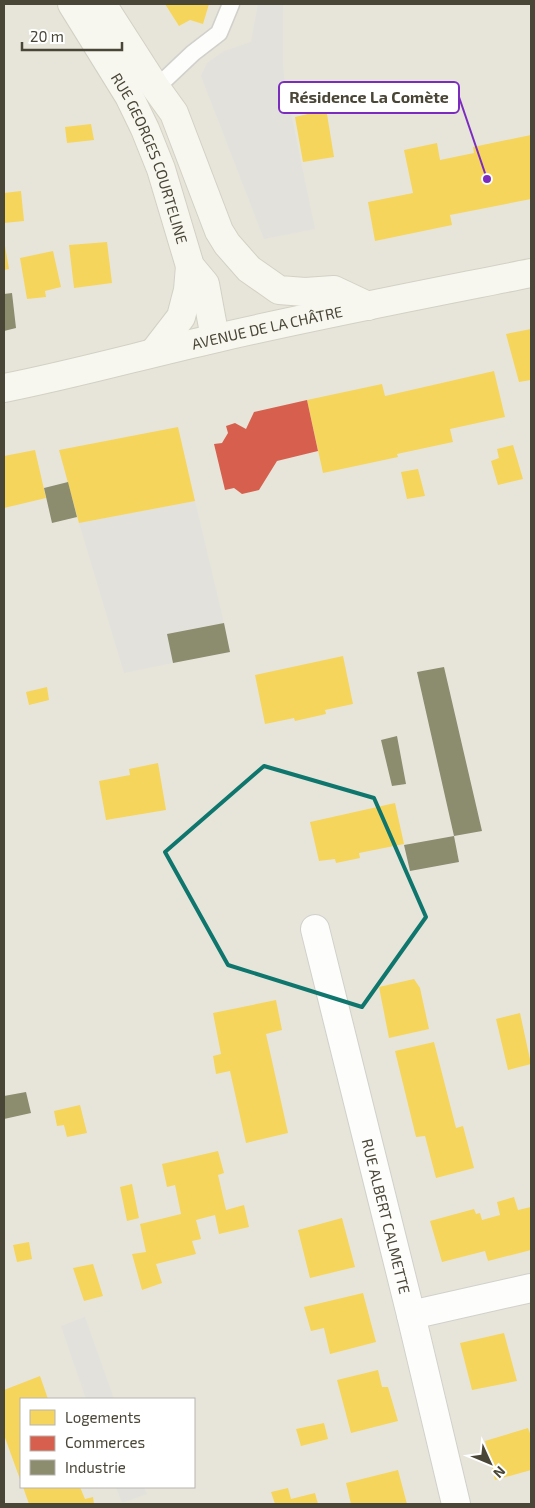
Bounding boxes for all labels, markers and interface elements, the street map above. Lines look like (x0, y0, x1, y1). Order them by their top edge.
scale bar (22, 20, 122, 52)
text: 20 m (30, 27, 64, 45)
street label: RUE GEORGES COURTELINE (108, 69, 192, 246)
callout: Résidence La Comète (279, 82, 459, 113)
text: Résidence La Comète (289, 87, 449, 106)
street label: AVENUE DE LA CHÂTRE (190, 302, 344, 353)
street label: RUE ALBERT CALMETTE (358, 1137, 414, 1296)
legend (20, 1398, 195, 1488)
text: Logements (65, 1408, 141, 1426)
text: Commerces (65, 1433, 145, 1451)
north arrow (465, 1438, 515, 1488)
text: Industrie (65, 1458, 126, 1476)
text: N (490, 1463, 509, 1482)

